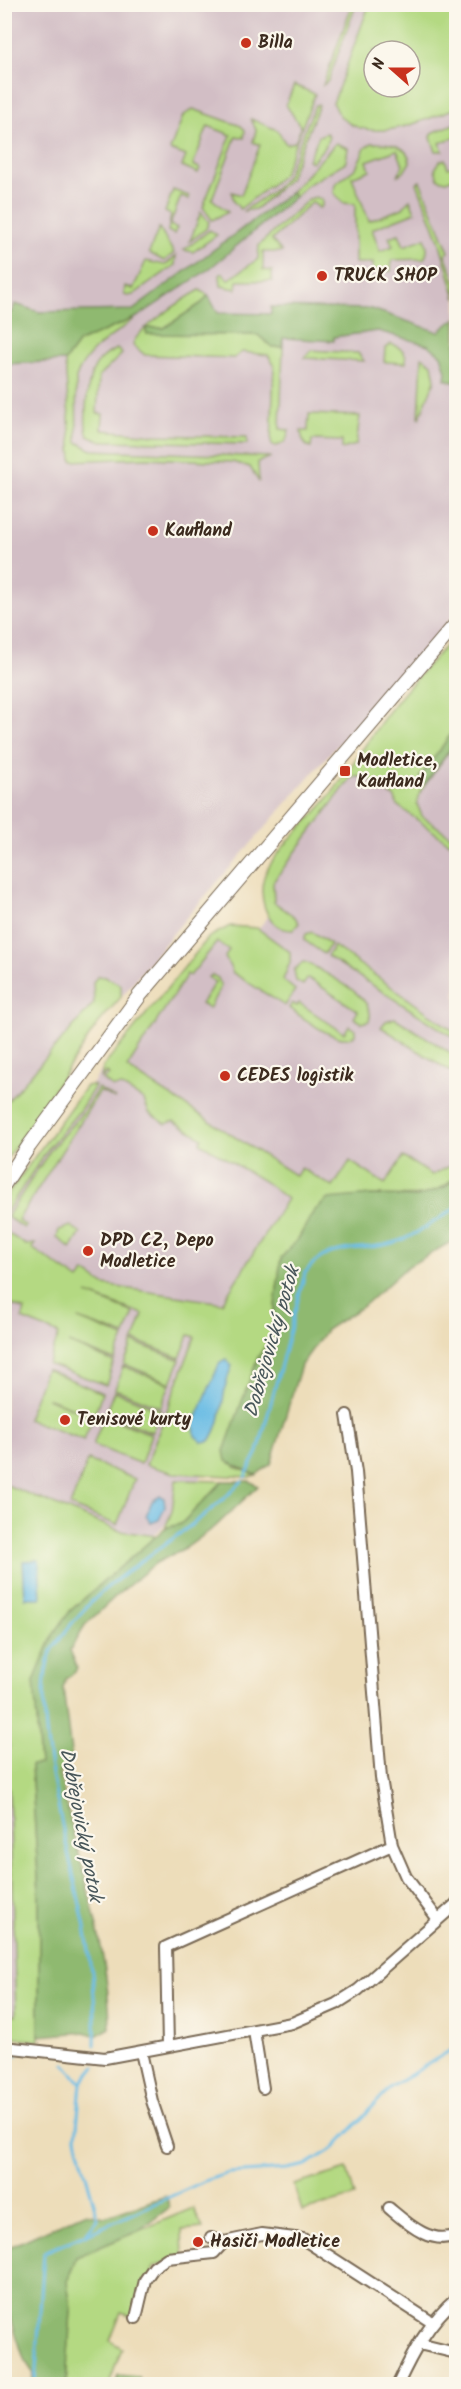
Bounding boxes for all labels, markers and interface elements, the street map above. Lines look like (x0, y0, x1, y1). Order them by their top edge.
place label: Billa (258, 29, 293, 58)
marker: Billa (239, 36, 253, 50)
north arrow (362, 39, 422, 99)
text: N (366, 55, 393, 73)
place label: TRUCK SHOP (334, 262, 438, 291)
marker: TRUCK SHOP (315, 269, 329, 283)
place label: Kaufland (165, 517, 232, 546)
marker: Kaufland (146, 524, 160, 538)
place label: Modletice, Kaufland (357, 747, 437, 797)
marker: Modletice, Kaufland (338, 764, 352, 778)
place label: CEDES logistik (237, 1062, 354, 1091)
marker: CEDES logistik (218, 1069, 232, 1083)
place label: DPD CZ, Depo Modletice (100, 1227, 214, 1277)
marker: DPD CZ, Depo Modletice (81, 1244, 95, 1258)
water label: Dobřejovický potok (236, 1260, 311, 1421)
place label: Tenisové kurty (77, 1406, 192, 1435)
marker: Tenisové kurty (58, 1413, 72, 1427)
water label: Dobřejovický potok (49, 1746, 111, 1907)
place label: Hasiči Modletice (210, 2228, 340, 2257)
marker: Hasiči Modletice (191, 2235, 205, 2249)

